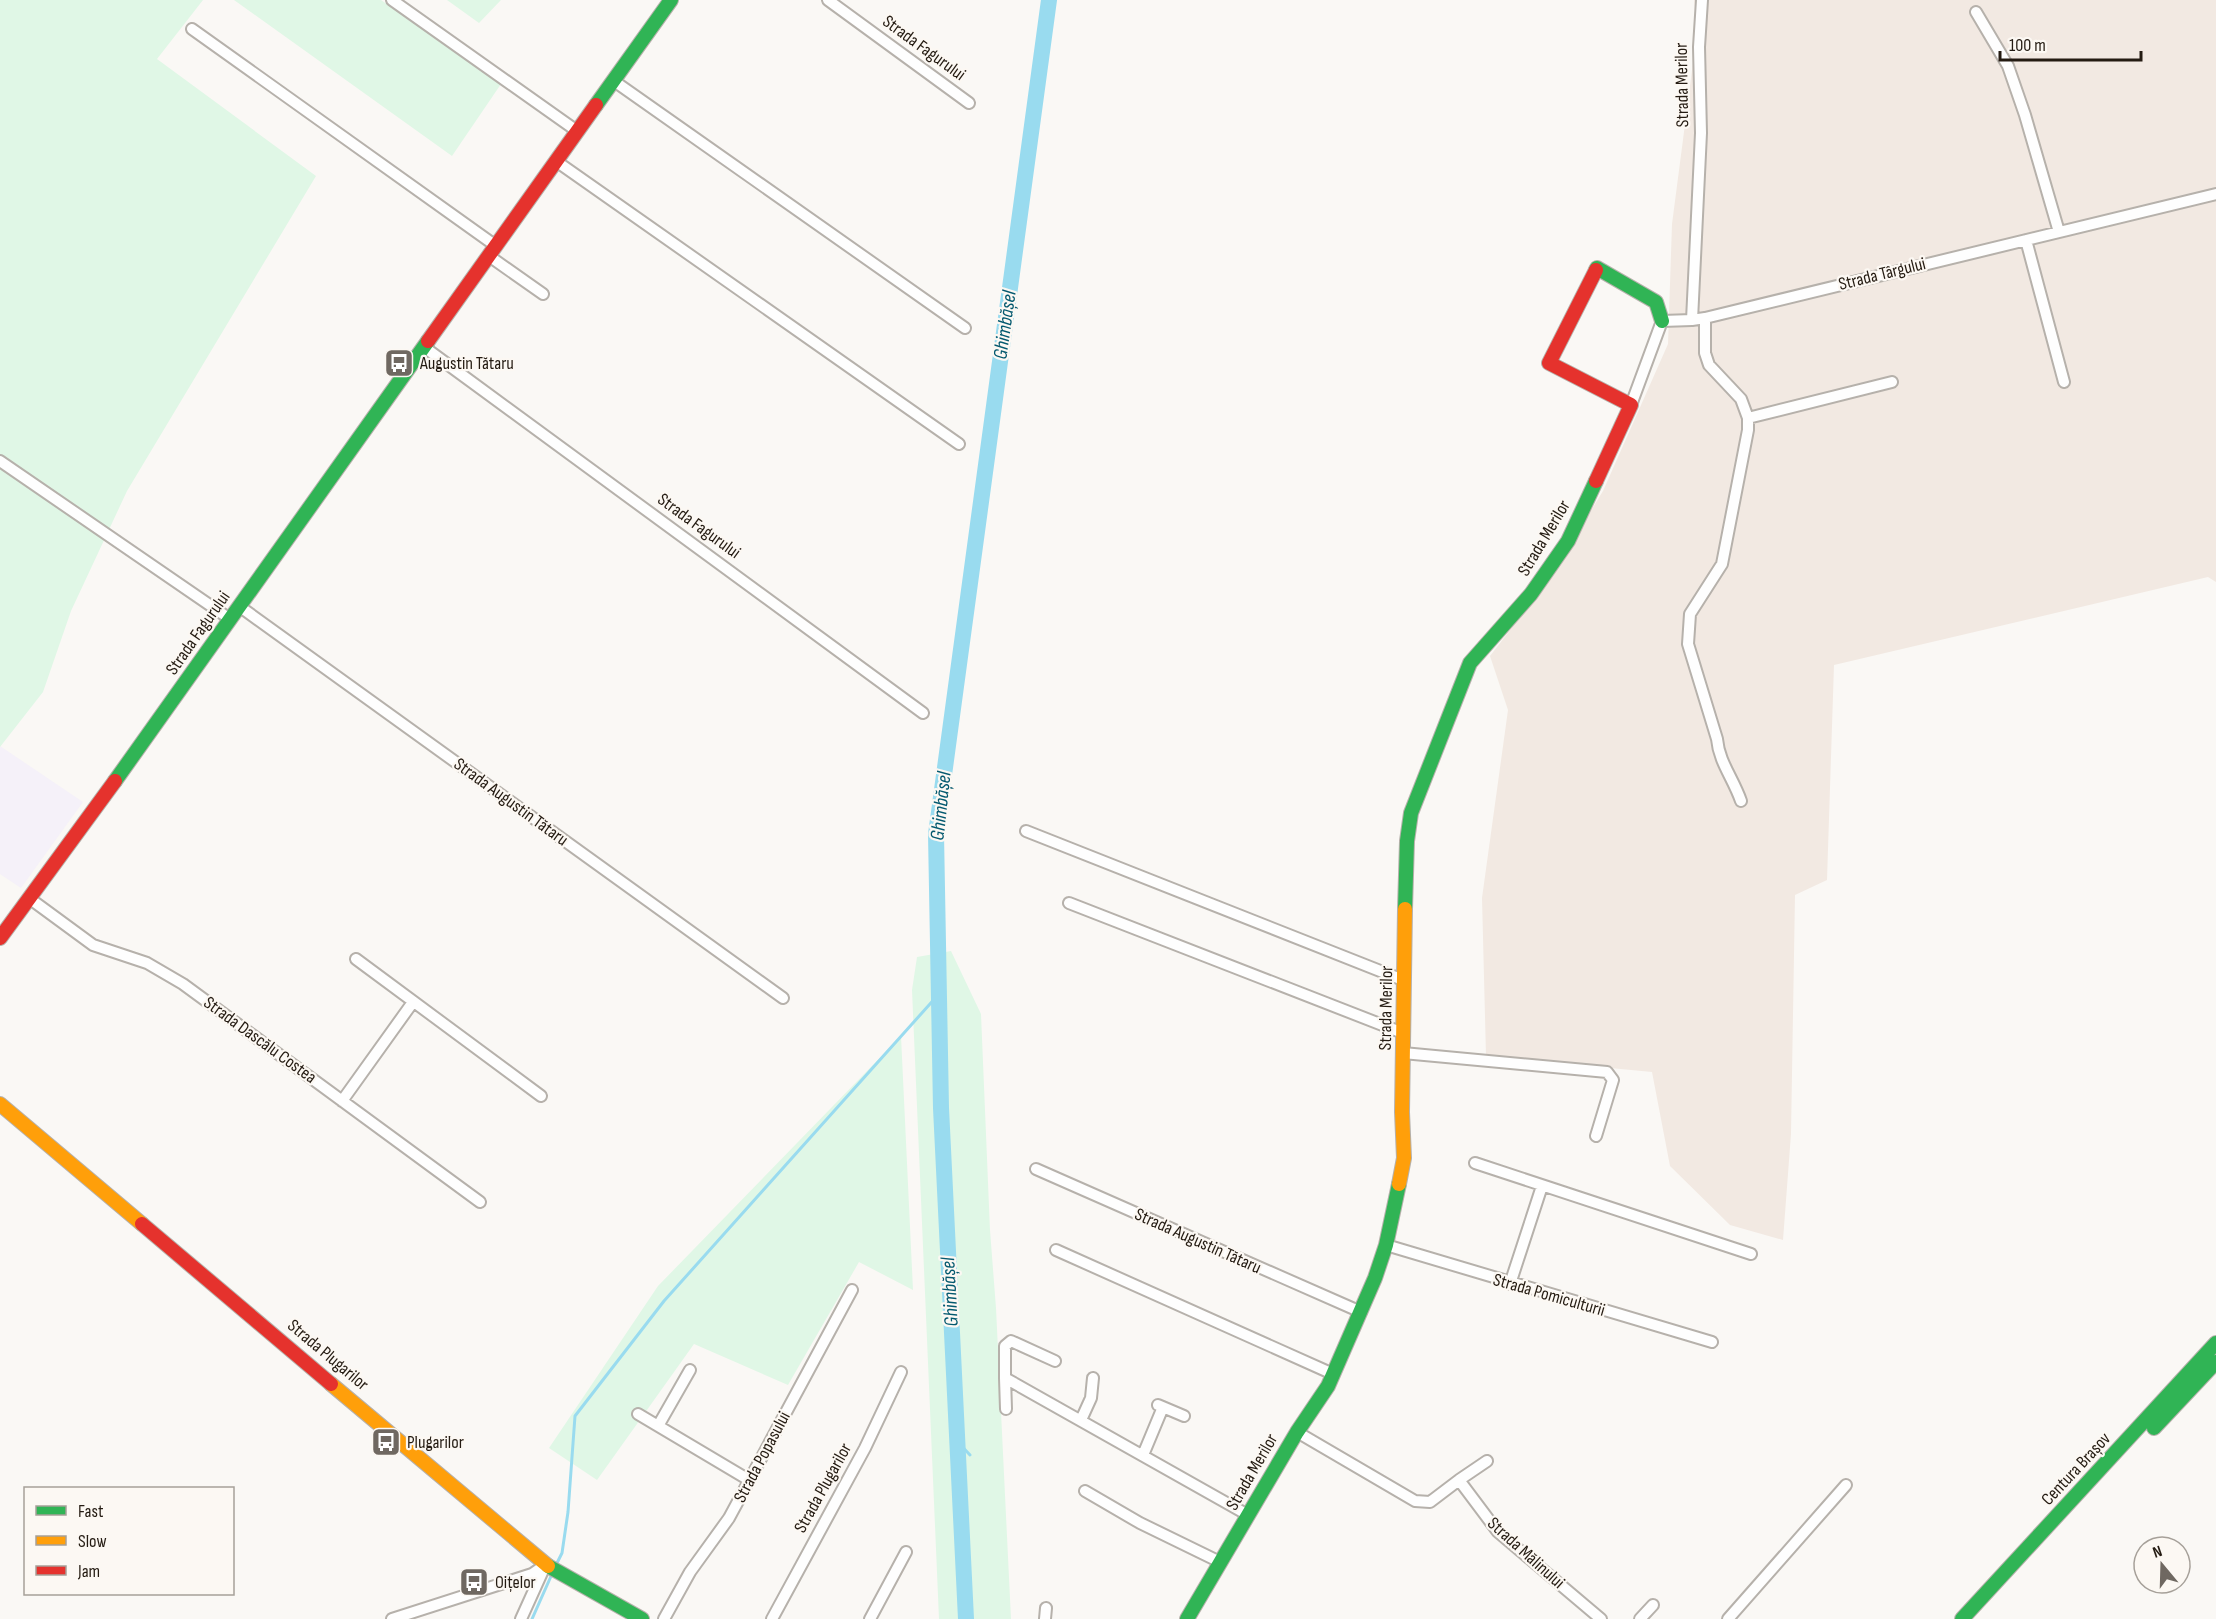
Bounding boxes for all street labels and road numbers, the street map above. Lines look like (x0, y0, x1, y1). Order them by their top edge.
street label: Strada Fagurului (878, 11, 970, 85)
street label: Strada Merilor (1671, 42, 1693, 128)
street label: Strada Târgului (1836, 253, 1928, 295)
street label: Strada Fagurului (653, 489, 745, 563)
street label: Strada Merilor (1513, 496, 1575, 580)
street label: Strada Fagurului (161, 587, 235, 679)
street label: Strada Augustin Tătaru (450, 753, 572, 851)
street label: Strada Merilor (1375, 965, 1397, 1051)
street label: Strada Dascălu Costea (200, 992, 320, 1088)
street label: Strada Augustin Tătaru (1132, 1204, 1264, 1278)
street label: Strada Pomiculturii (1491, 1269, 1607, 1321)
street label: Strada Plugarilor (283, 1315, 373, 1395)
street label: Strada Popasului (729, 1408, 795, 1506)
street label: Centura Brașov (2037, 1428, 2115, 1510)
street label: Strada Merilor (1222, 1430, 1282, 1514)
street label: Strada Plugarilor (790, 1440, 856, 1536)
street label: Strada Mălinului (1483, 1513, 1569, 1593)

